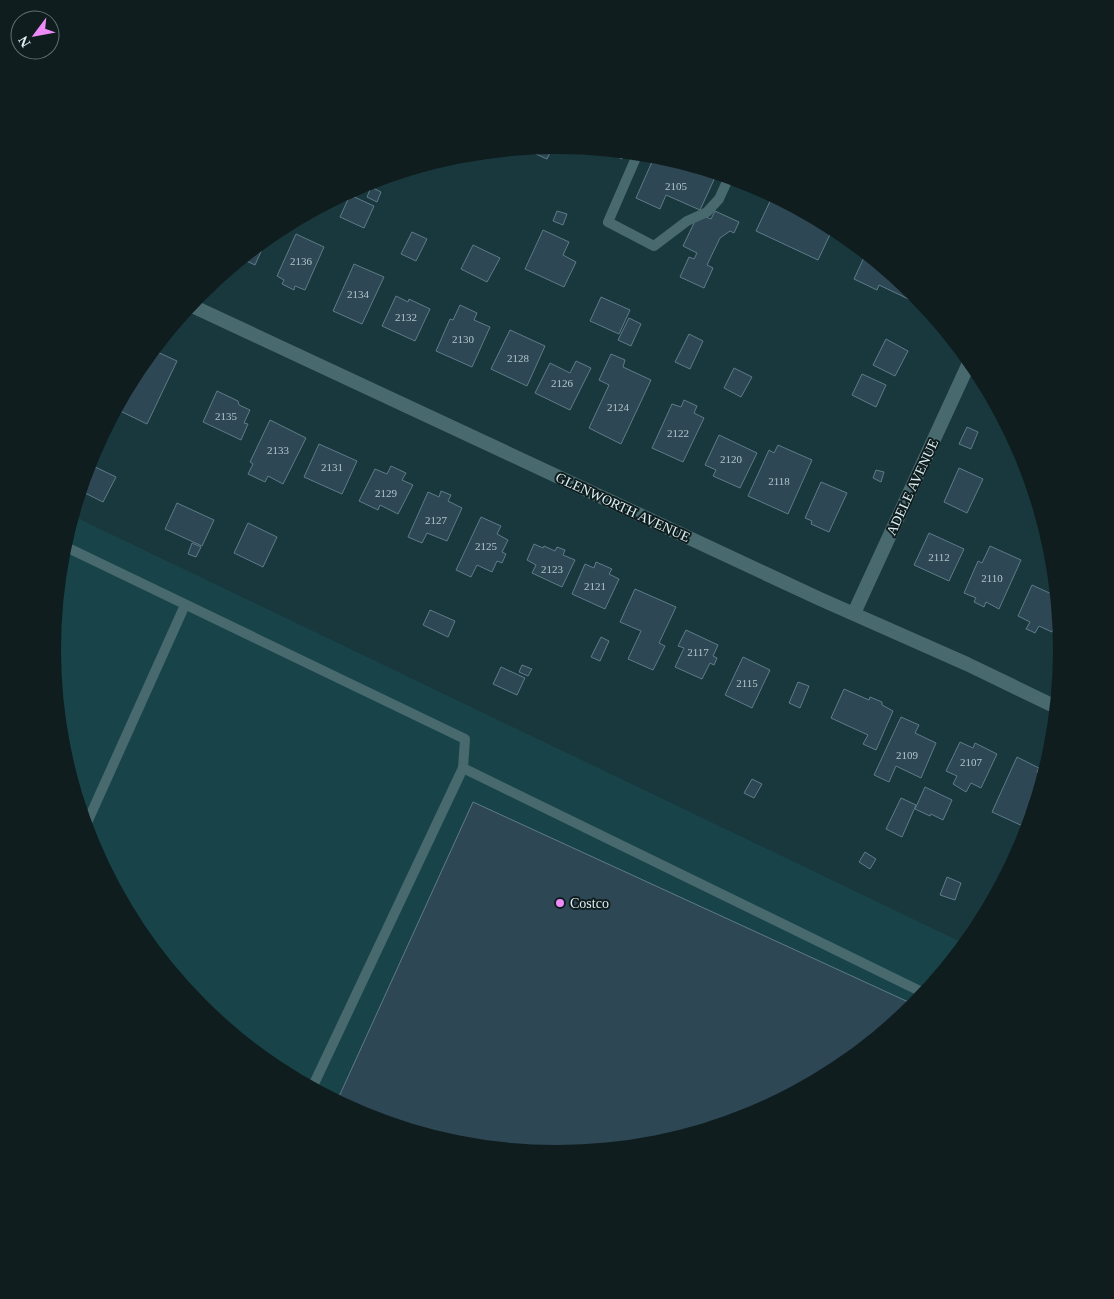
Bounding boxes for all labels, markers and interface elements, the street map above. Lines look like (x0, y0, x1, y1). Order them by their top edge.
north arrow (10, 10, 60, 60)
text: N (15, 33, 33, 50)
house number: 2105 (665, 180, 688, 192)
house number: 2136 (290, 255, 313, 267)
house number: 2134 (347, 288, 370, 300)
house number: 2132 (395, 311, 417, 323)
house number: 2130 (452, 333, 475, 345)
house number: 2128 (507, 352, 530, 364)
house number: 2126 (551, 377, 574, 389)
house number: 2124 (607, 401, 630, 413)
house number: 2135 (215, 410, 238, 422)
house number: 2122 (667, 427, 689, 439)
street label: ADELE AVENUE (884, 437, 941, 538)
house number: 2133 (267, 444, 290, 456)
house number: 2120 (720, 453, 743, 465)
house number: 2131 (321, 461, 343, 473)
street label: GLENWORTH AVENUE (553, 470, 692, 545)
house number: 2118 (768, 475, 790, 487)
house number: 2129 (375, 487, 398, 499)
house number: 2127 (425, 514, 448, 526)
house number: 2125 (475, 540, 498, 552)
house number: 2112 (928, 551, 950, 563)
house number: 2123 (541, 563, 564, 575)
house number: 2110 (981, 572, 1003, 584)
house number: 2121 (584, 580, 606, 592)
house number: 2117 (687, 646, 709, 658)
house number: 2115 (736, 677, 758, 689)
house number: 2109 (896, 749, 919, 761)
house number: 2107 (960, 756, 983, 768)
place label: Costco (570, 896, 609, 911)
marker: Costco (554, 897, 566, 909)

